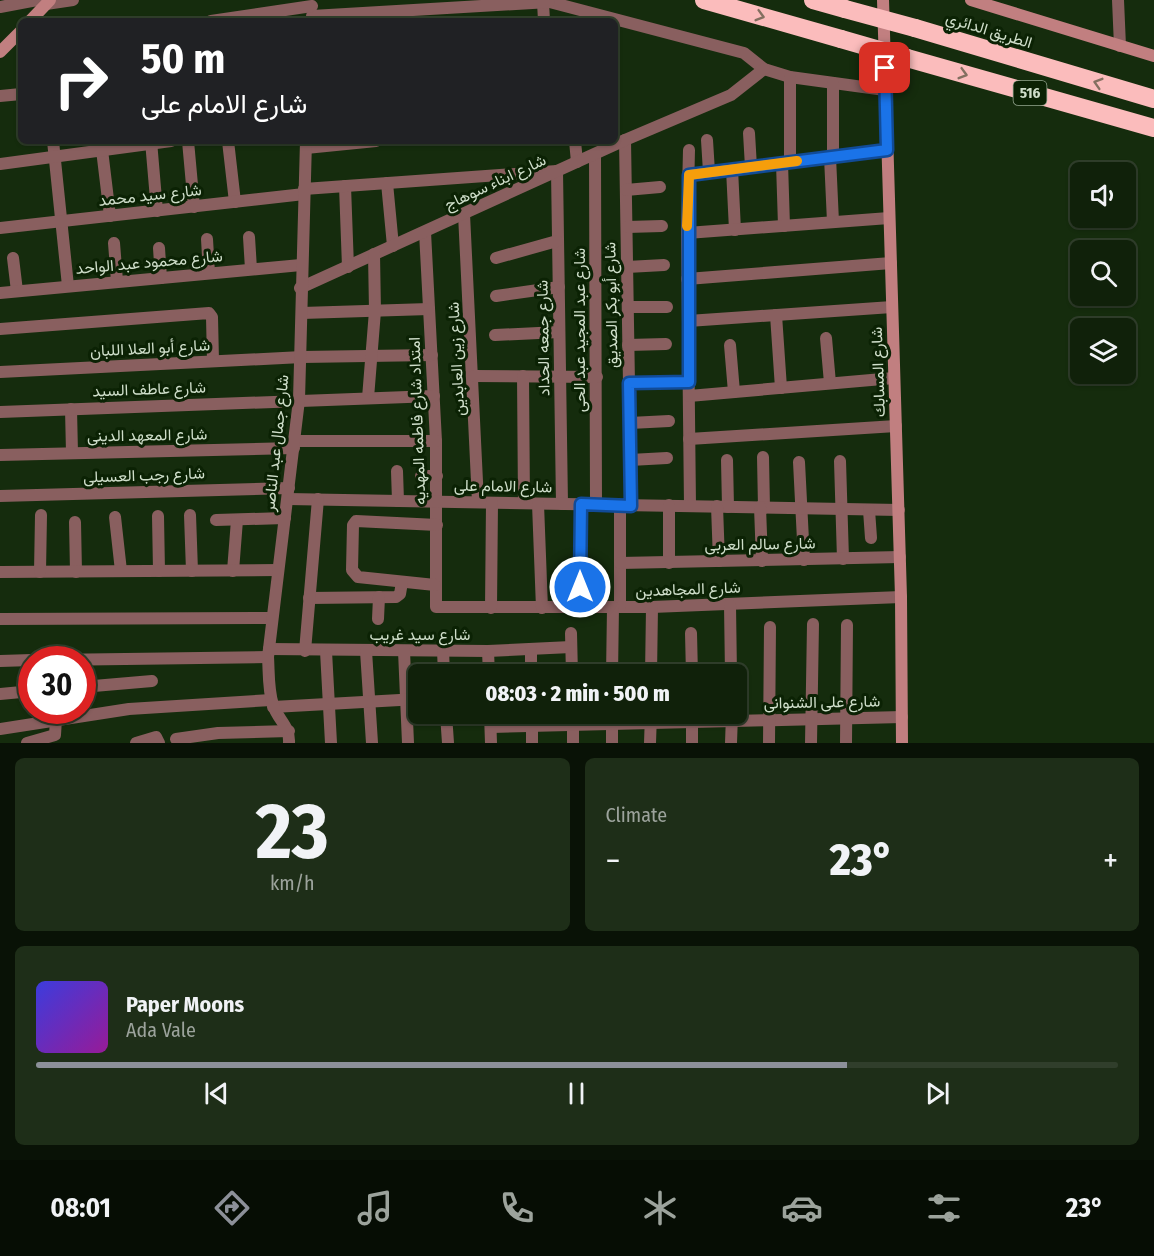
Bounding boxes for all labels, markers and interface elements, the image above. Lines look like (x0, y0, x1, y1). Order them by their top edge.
street label: الطريق الدائري (942, 8, 1034, 56)
one-way arrow (754, 9, 765, 21)
text: 50 m (141, 34, 225, 84)
icon: right (42, 42, 120, 120)
pin (859, 42, 910, 93)
icon: arrive (868, 51, 901, 84)
one-way arrow (957, 67, 968, 79)
one-way arrow (1093, 78, 1104, 90)
road number: 516 (1014, 81, 1046, 105)
text: شارع الامام على (141, 88, 307, 120)
street label: شارع ابناء سوهاج (441, 150, 550, 216)
map controls (1070, 162, 1136, 384)
button: sound (1070, 162, 1136, 228)
street label: شارع سيد محمد (97, 180, 203, 212)
button: search (1070, 240, 1136, 306)
street label: شارع أبو بكر الصديق (600, 242, 624, 368)
street label: شارع محمود عبد الواحد (75, 246, 224, 280)
street label: شارع عبد المجيد عبد الحى (570, 248, 591, 412)
street label: شارع جمعه الحداد (532, 280, 556, 396)
street label: شارع زين العابدين (444, 301, 470, 417)
button: layers (1070, 318, 1136, 384)
street label: شارع المسابك (867, 326, 891, 418)
street label: شارع أبو العلا اللبان (90, 335, 211, 363)
street label: امتداد شارع فاطمه المهديه (405, 337, 431, 505)
street label: شارع جمال عبد الناصر (259, 374, 295, 514)
street label: شارع عاطف السيد (92, 378, 206, 402)
street label: شارع المعهد الدينى (87, 424, 207, 448)
street label: شارع رجب العسيلى (83, 463, 205, 489)
street label: شارع الامام على (454, 476, 552, 498)
street label: شارع سالم العربى (704, 534, 816, 556)
position arrow (548, 555, 612, 619)
street label: شارع المجاهدين (635, 578, 741, 602)
street label: شارع سيد غريب (369, 625, 471, 646)
speed limit sign: 30 (18, 646, 96, 724)
text: 08:03 · 2 min · 500 m (485, 680, 670, 707)
street label: شارع على الشنوانى (764, 691, 880, 715)
text: 23 (256, 785, 329, 879)
text: Climate (606, 803, 667, 827)
text: 23° (830, 833, 894, 887)
text: − (606, 841, 620, 881)
text: + (1103, 841, 1118, 881)
text: km/h (270, 871, 315, 895)
text: Paper Moons (126, 991, 244, 1018)
text: Ada Vale (126, 1018, 196, 1042)
icon: previous (200, 1077, 233, 1110)
icon: pause (560, 1077, 593, 1110)
icon: next (921, 1077, 954, 1110)
icon: directions (211, 1187, 253, 1229)
icon: music (354, 1187, 396, 1229)
icon: phone (496, 1187, 538, 1229)
icon: climate (639, 1187, 681, 1229)
icon: car (781, 1187, 823, 1229)
icon: filters (923, 1187, 965, 1229)
text: 08:01 (50, 1192, 111, 1224)
text: 23° (1066, 1192, 1104, 1224)

